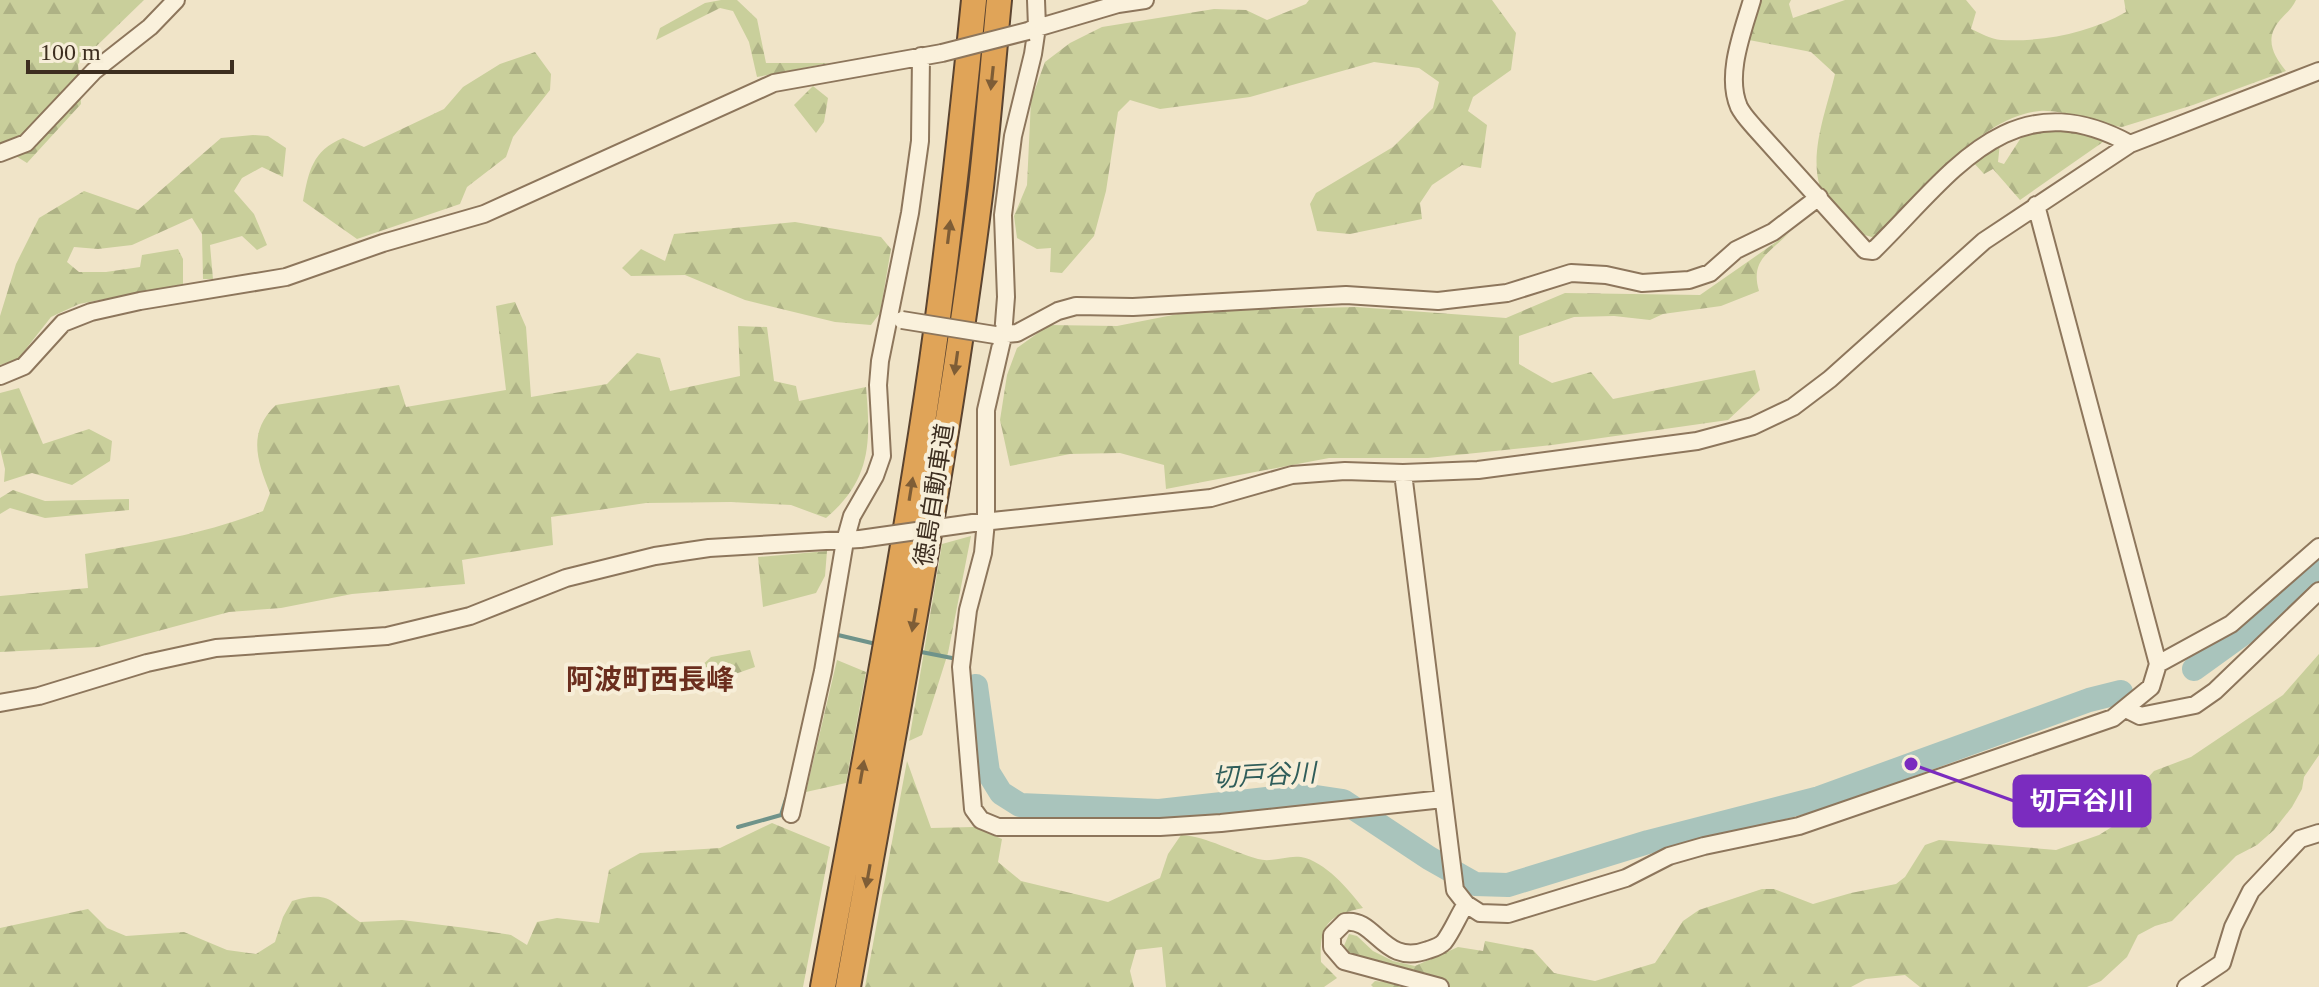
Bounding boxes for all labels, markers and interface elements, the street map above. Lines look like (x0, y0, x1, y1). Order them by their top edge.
scale bar (28, 24, 232, 74)
text: 100 m (40, 39, 101, 65)
one-way arrow (985, 66, 998, 91)
one-way arrow (943, 219, 956, 244)
one-way arrow (949, 351, 962, 376)
street label: 徳島自動車道 (910, 422, 958, 568)
one-way arrow (905, 476, 918, 501)
one-way arrow (907, 608, 919, 633)
district label: 阿波町西長峰 (566, 664, 734, 695)
water label: 切戸谷川 (1211, 758, 1320, 793)
one-way arrow (856, 760, 868, 785)
callout: 切戸谷川 (2014, 776, 2150, 826)
text: 切戸谷川 (2030, 787, 2134, 816)
one-way arrow (861, 864, 873, 889)

